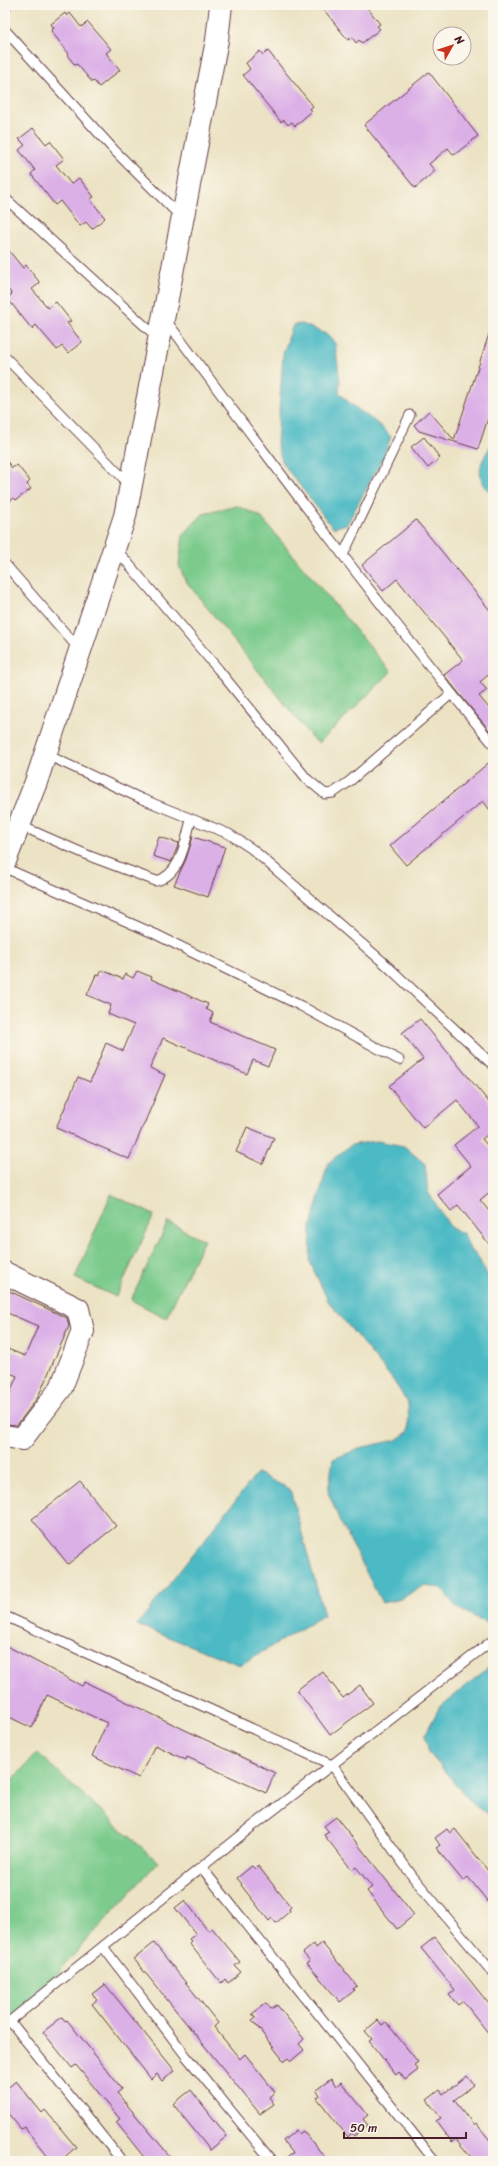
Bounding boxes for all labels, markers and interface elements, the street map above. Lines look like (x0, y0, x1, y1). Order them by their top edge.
north arrow (432, 26, 472, 66)
text: N (449, 30, 469, 49)
scale bar (344, 2114, 466, 2140)
text: 50 m (350, 2117, 377, 2139)

